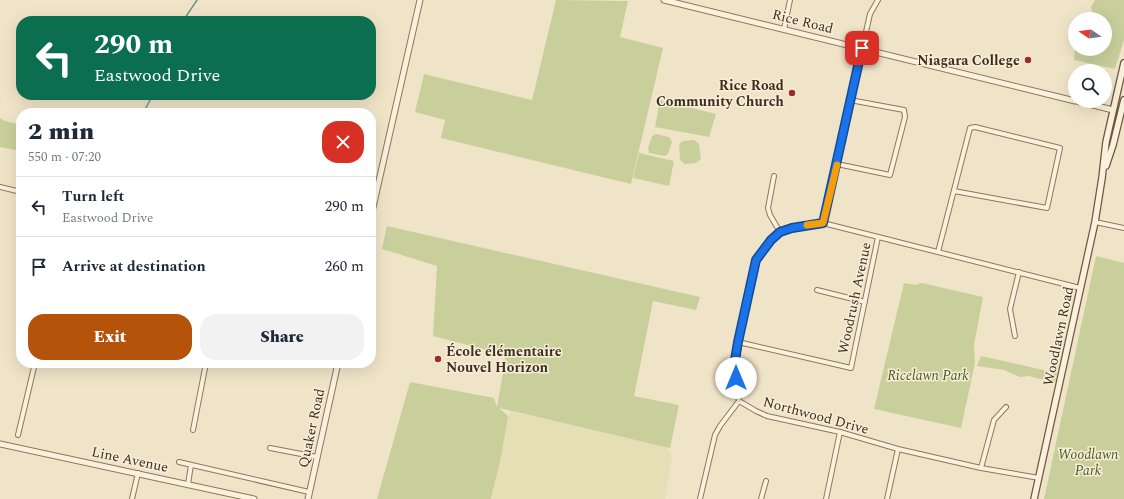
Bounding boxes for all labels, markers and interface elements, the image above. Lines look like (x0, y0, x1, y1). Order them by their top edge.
street label: Rice Road (770, 4, 836, 39)
north arrow (1068, 12, 1112, 56)
map controls (1068, 12, 1112, 108)
text: 290 m (94, 23, 173, 66)
pin (845, 31, 879, 65)
icon: left (28, 32, 80, 84)
icon: arrive (851, 37, 873, 59)
place label: Niagara College (917, 50, 1020, 71)
marker: Niagara College (1023, 55, 1033, 65)
text: Eastwood Drive (94, 62, 220, 89)
button: search (1068, 64, 1112, 108)
place label: Rice Road Community Church (656, 75, 784, 112)
marker: Rice Road Community Church (787, 88, 797, 98)
text: 2 min (28, 114, 94, 150)
button: close (322, 121, 364, 163)
text: 550 m · 07:20 (28, 147, 101, 167)
text: Turn left (62, 185, 124, 208)
text: 290 m (325, 195, 364, 218)
icon: left (28, 196, 50, 218)
text: Eastwood Drive (62, 208, 153, 228)
street label: Woodrush Avenue (832, 240, 877, 356)
text: Arrive at destination (62, 255, 206, 278)
text: 260 m (325, 255, 364, 278)
icon: arrive (28, 256, 50, 278)
street label: Woodlawn Road (1038, 284, 1079, 388)
button: Exit (28, 314, 192, 360)
button: Share (200, 314, 364, 360)
place label: École élémentaire Nouvel Horizon (446, 341, 562, 378)
marker: École élémentaire Nouvel Horizon (433, 354, 443, 364)
position arrow (715, 357, 757, 399)
park label: Ricelawn Park (887, 365, 969, 386)
street label: Quaker Road (293, 386, 330, 470)
street label: Northwood Drive (761, 391, 871, 440)
street label: Line Avenue (90, 441, 170, 478)
park label: Woodlawn Park (1058, 444, 1119, 481)

